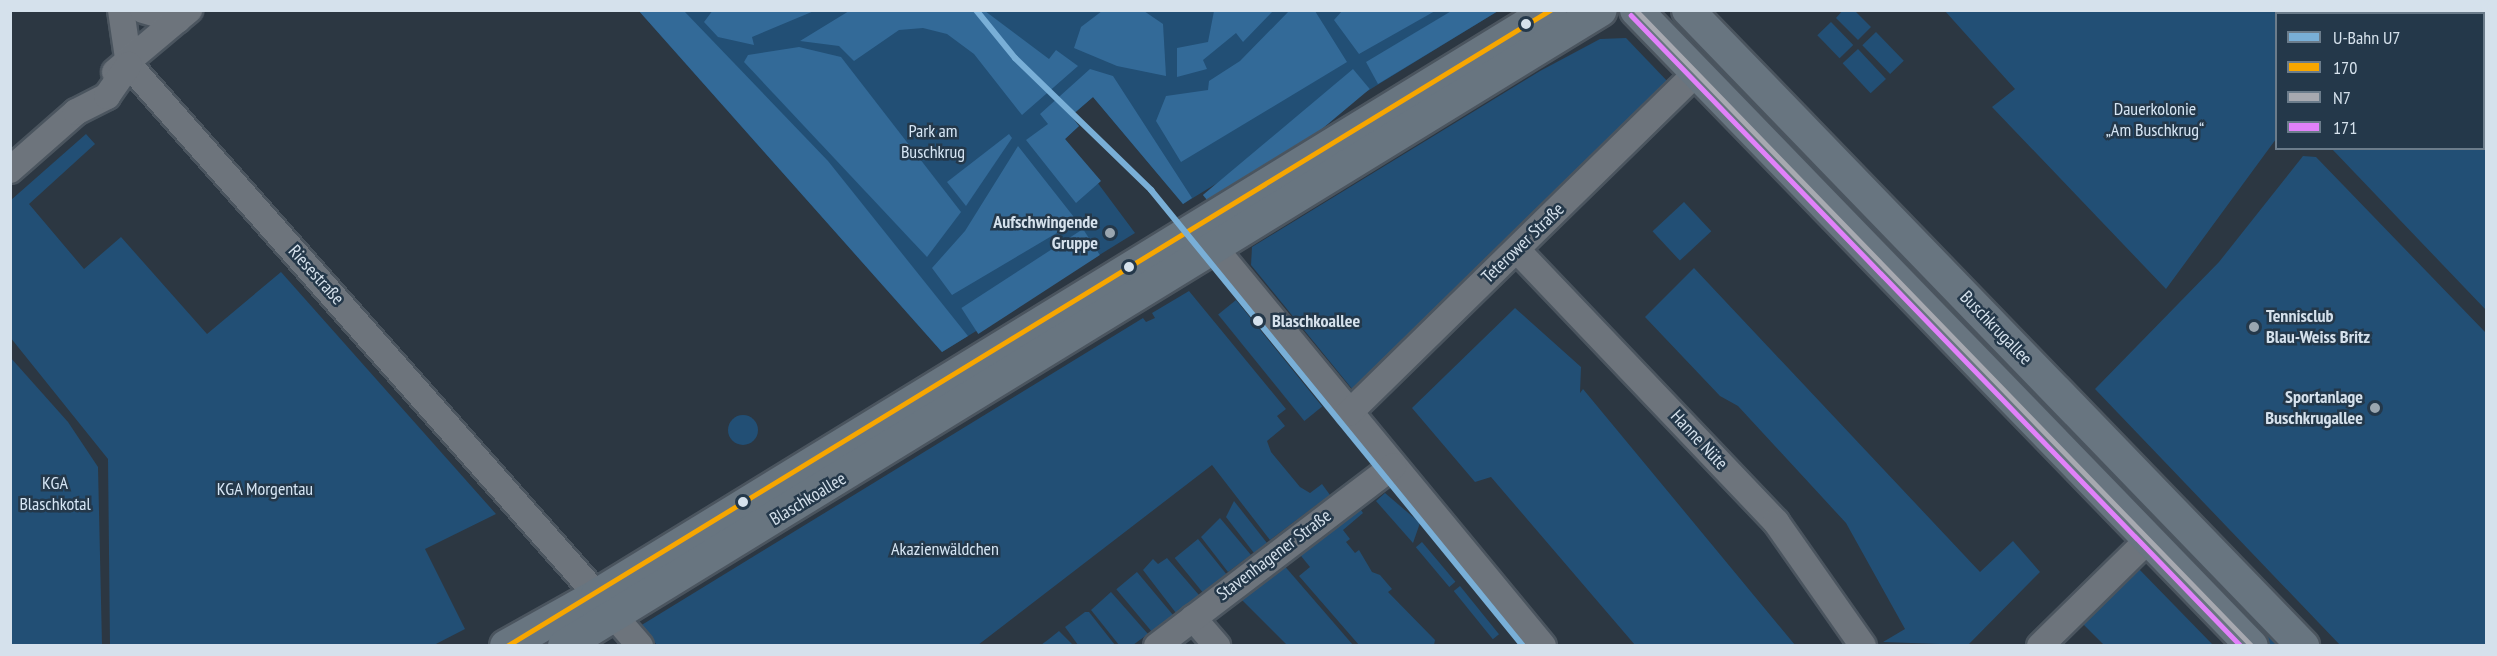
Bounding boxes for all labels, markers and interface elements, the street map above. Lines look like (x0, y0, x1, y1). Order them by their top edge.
legend (2275, 12, 2485, 150)
unlabelled marker (1520, 18, 1532, 30)
text: U-Bahn U7 (2333, 26, 2400, 49)
text: 170 (2333, 56, 2357, 79)
text: N7 (2333, 86, 2351, 109)
park label: Dauerkolonie „Am Buschkrug“ (2106, 99, 2204, 142)
text: 171 (2333, 116, 2357, 139)
park label: Park am Buschkrug (901, 121, 965, 164)
street label: Teterower Straße (1477, 198, 1569, 288)
place label: Aufschwingende Gruppe (993, 212, 1098, 254)
marker: Aufschwingende Gruppe (1103, 226, 1117, 240)
street label: Riesestraße (284, 241, 348, 309)
unlabelled marker (1123, 261, 1135, 273)
street label: Buschkrugallee (1955, 287, 2037, 369)
place label: Tennisclub Blau-Weiss Britz (2266, 306, 2370, 348)
place label: Blaschkoallee (1272, 310, 1360, 332)
marker: Blaschkoallee (1249, 312, 1267, 330)
marker: Tennisclub Blau-Weiss Britz (2247, 320, 2261, 334)
place label: Sportanlage Buschkrugallee (2265, 387, 2363, 430)
marker: Sportanlage Buschkrugallee (2368, 401, 2382, 415)
street label: Hanne Nüte (1666, 406, 1732, 474)
street label: Blaschkoallee (766, 468, 850, 530)
park label: KGA Blaschkotal (19, 473, 91, 516)
park label: KGA Morgentau (217, 478, 313, 500)
unlabelled marker (737, 496, 749, 508)
street label: Stavenhagener Straße (1213, 505, 1335, 605)
park label: Akazienwäldchen (891, 538, 999, 560)

